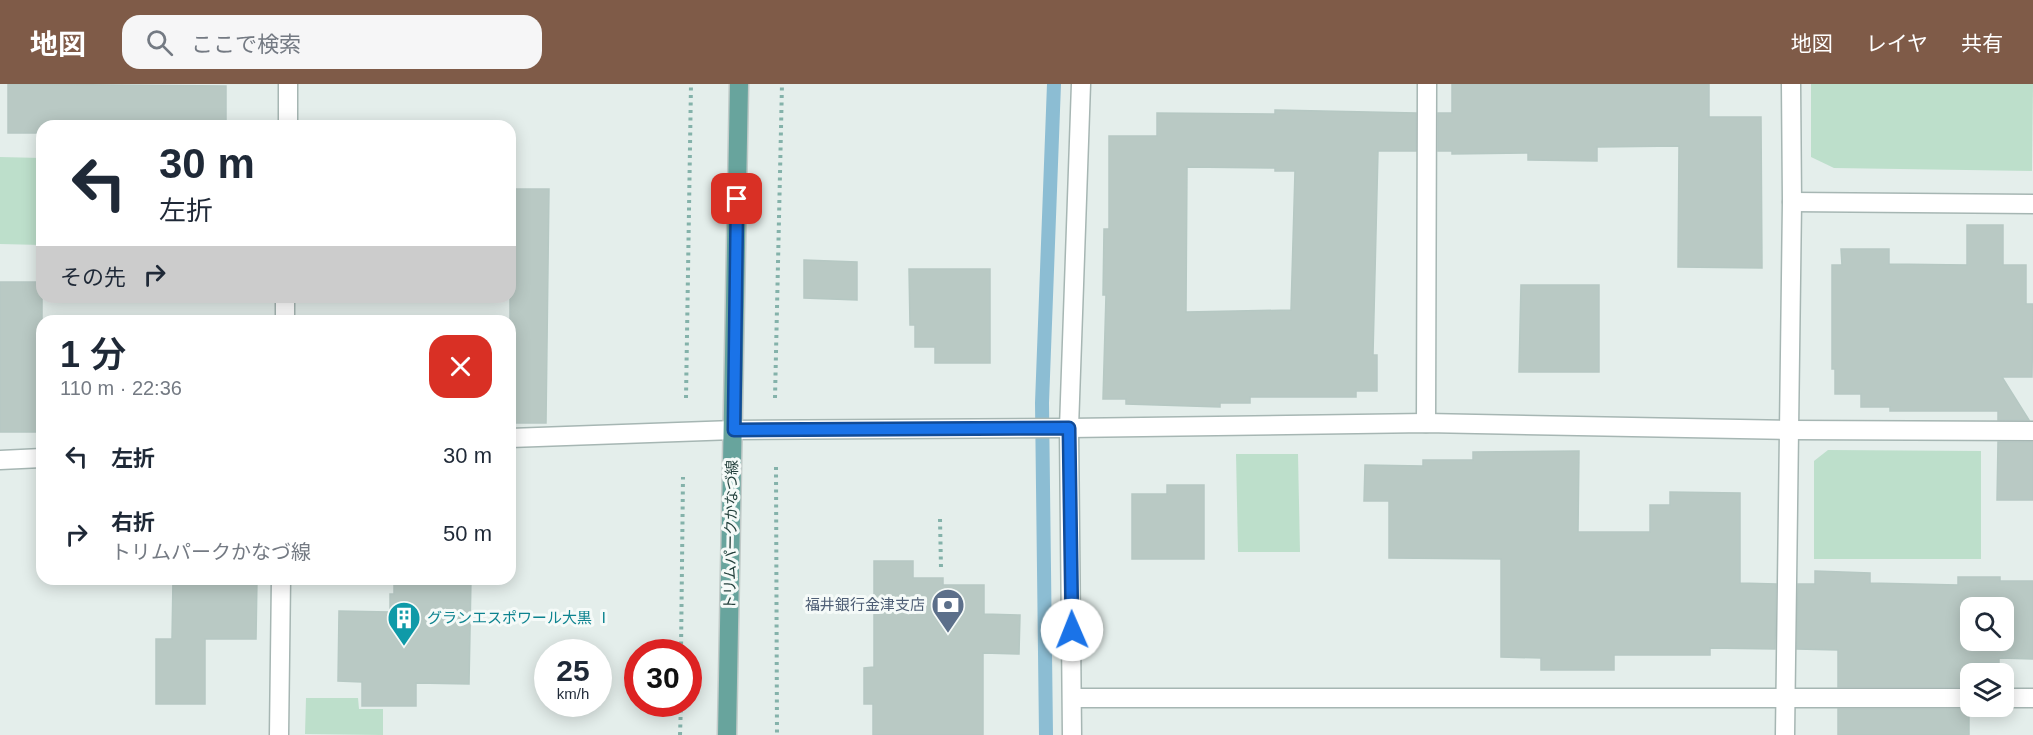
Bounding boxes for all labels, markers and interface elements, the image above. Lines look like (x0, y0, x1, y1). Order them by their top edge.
search box (122, 15, 542, 69)
icon: search (143, 26, 176, 59)
text: 地図 (30, 29, 86, 60)
text: ここで検索 (191, 32, 301, 57)
text: 地図 (1791, 32, 1833, 55)
text: レイヤ (1866, 32, 1928, 55)
text: 共有 (1961, 32, 2003, 55)
text: 30 m (159, 140, 255, 187)
icon: left (60, 144, 138, 222)
pin (711, 173, 762, 224)
icon: arrive (720, 182, 753, 215)
text: 左折 (159, 196, 213, 226)
icon: right (138, 258, 171, 291)
text: その先 (60, 265, 126, 290)
text: 1 分 (60, 334, 126, 375)
button: close (429, 335, 492, 398)
text: 110 m · 22:36 (60, 377, 182, 399)
icon: left (60, 440, 93, 473)
text: 30 m (443, 443, 492, 468)
text: 左折 (111, 446, 155, 471)
street label: トリムパークかなづ線 (721, 460, 740, 610)
text: 右折 (111, 510, 155, 535)
icon: right (60, 518, 93, 551)
text: 50 m (443, 521, 492, 546)
text: トリムパークかなづ線 (111, 541, 311, 563)
bank icon: 福井銀行金津支店 (930, 587, 966, 634)
place label: 福井銀行金津支店 (805, 596, 925, 613)
map controls (1960, 597, 2014, 717)
button: search (1960, 597, 2014, 651)
position arrow (1040, 598, 1104, 662)
building icon: グランエスポワール大黒 Ⅰ (386, 600, 422, 647)
place label: グランエスポワール大黒 Ⅰ (427, 609, 611, 626)
speed limit sign: 30 (624, 639, 702, 717)
text: 25 (556, 654, 590, 687)
button: layers (1960, 663, 2014, 717)
text: km/h (557, 685, 589, 702)

